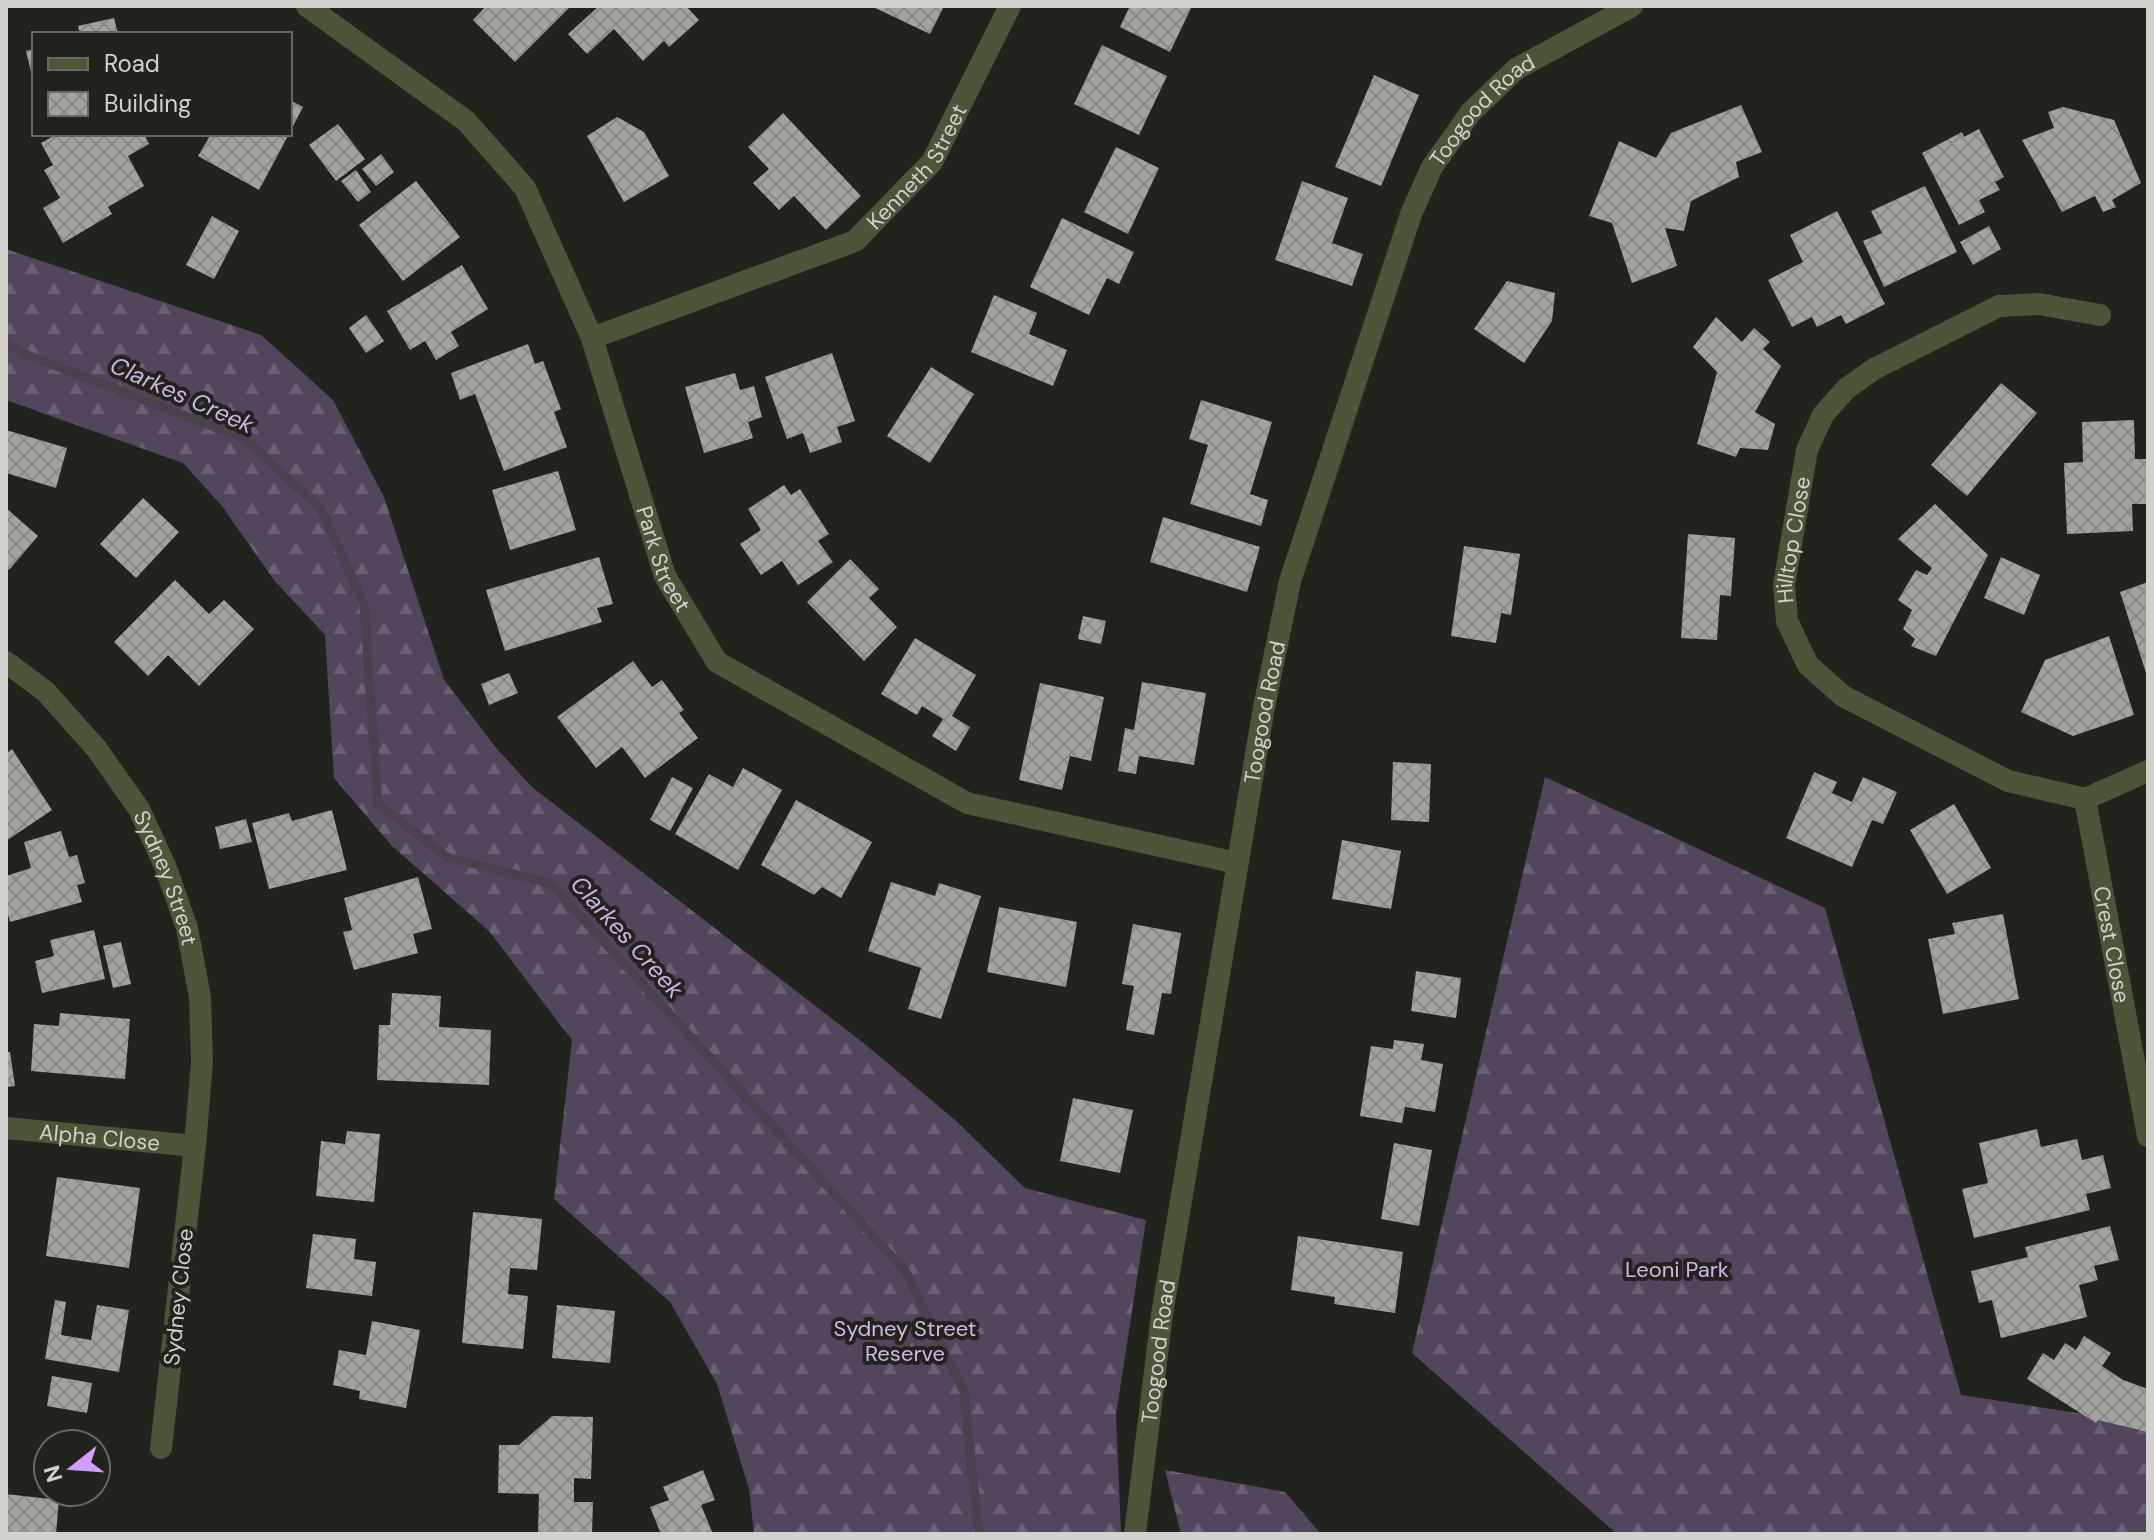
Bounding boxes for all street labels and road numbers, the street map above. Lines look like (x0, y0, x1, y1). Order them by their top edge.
street label: Toogood Road (1423, 48, 1540, 173)
street label: Kenneth Street (860, 99, 974, 236)
street label: Hilltop Close (1770, 474, 1817, 605)
street label: Park Street (629, 503, 697, 617)
street label: Toogood Road (1237, 638, 1292, 786)
street label: Sydney Street (127, 806, 204, 948)
street label: Crest Close (2087, 884, 2137, 1005)
street label: Alpha Close (38, 1117, 161, 1158)
street label: Sydney Close (157, 1227, 200, 1367)
street label: Toogood Road (1135, 1277, 1183, 1425)

